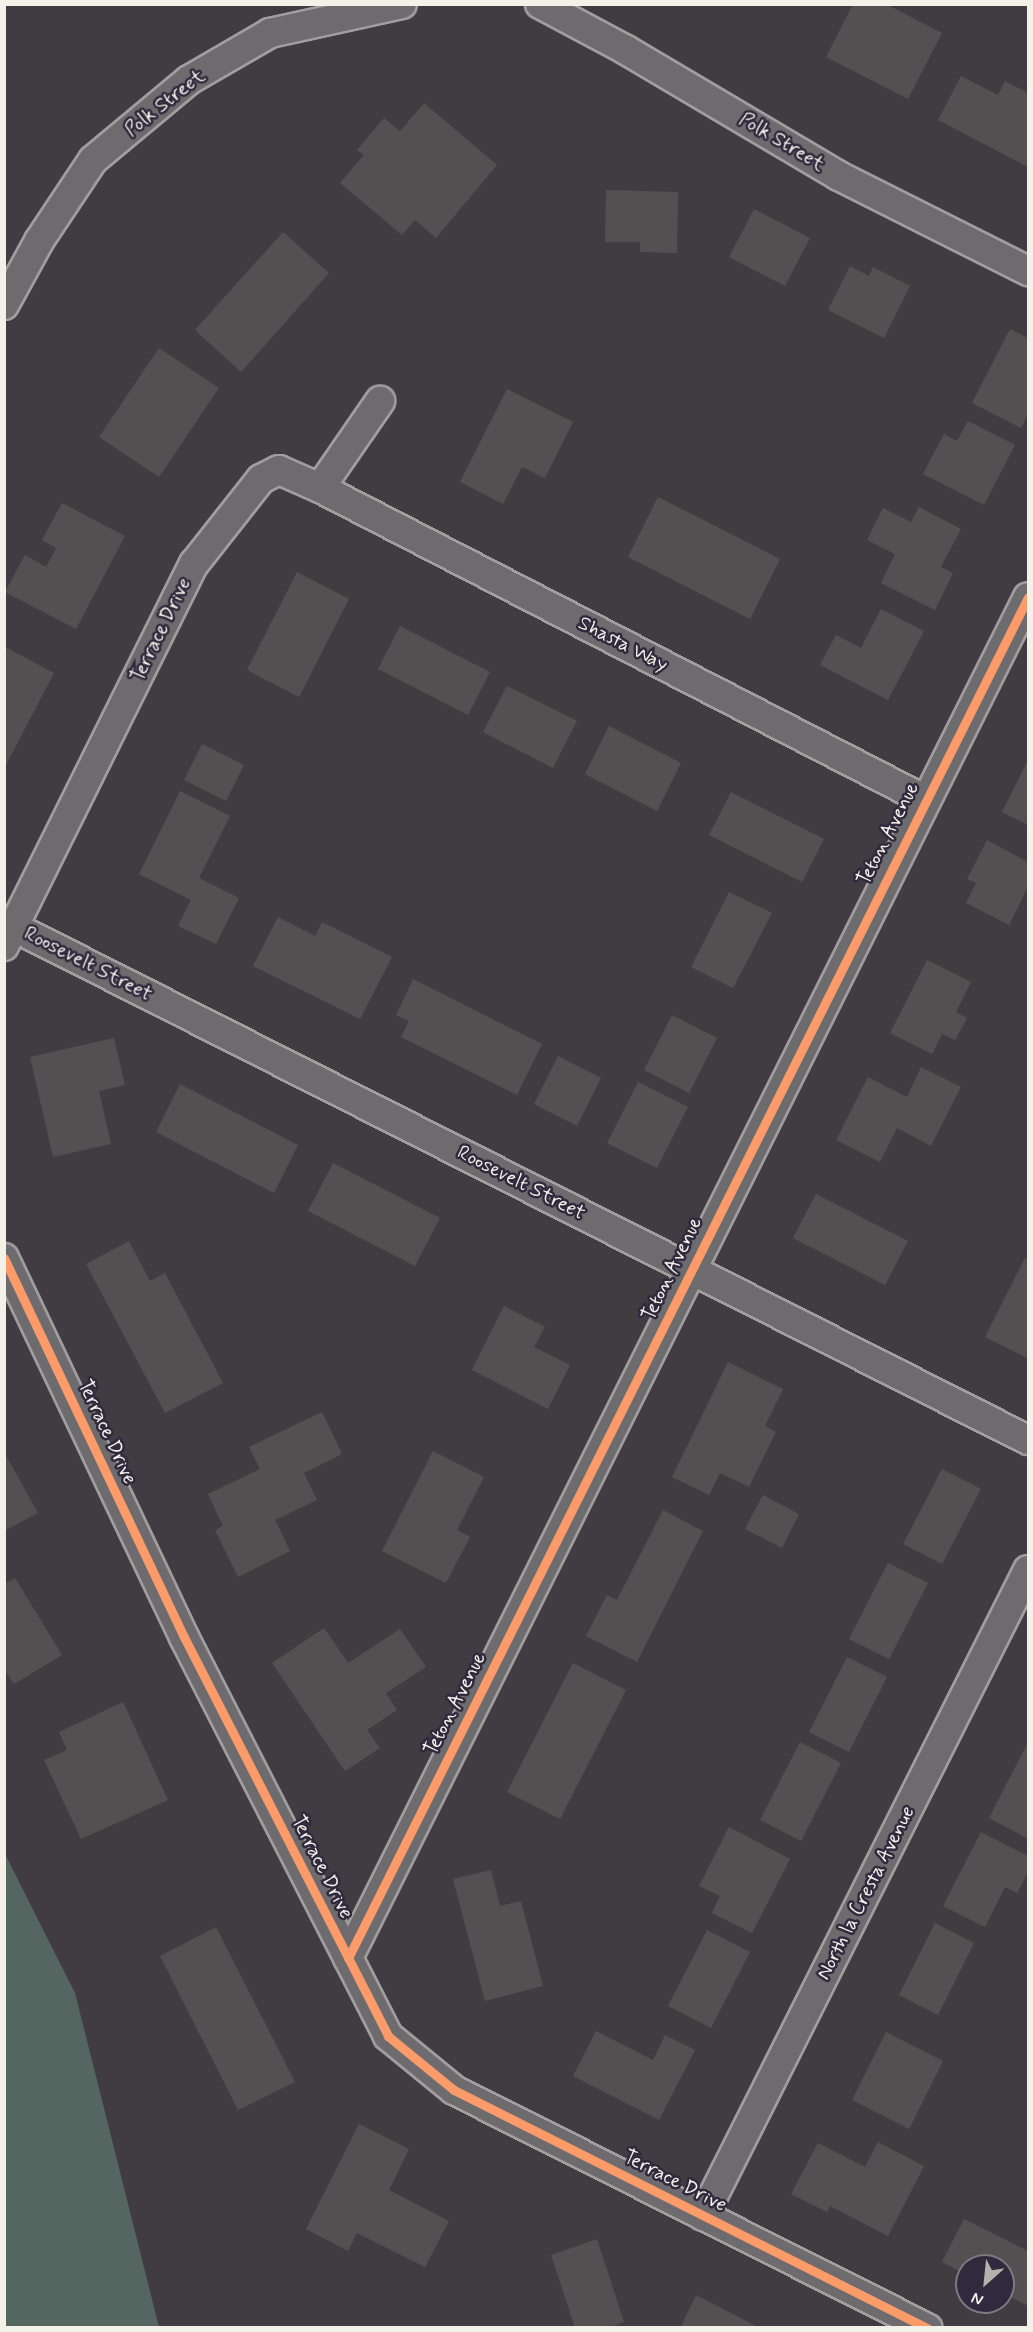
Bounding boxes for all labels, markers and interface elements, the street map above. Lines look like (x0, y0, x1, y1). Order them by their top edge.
street label: Polk Street (120, 64, 210, 142)
street label: Polk Street (735, 107, 829, 177)
street label: Terrace Drive (126, 575, 196, 685)
street label: Shasta Way (573, 611, 673, 677)
street label: Teton Avenue (851, 777, 925, 891)
street label: Roosevelt Street (20, 922, 156, 1006)
street label: Roosevelt Street (453, 1141, 589, 1225)
street label: Teton Avenue (636, 1212, 708, 1326)
street label: Terrace Drive (73, 1376, 141, 1488)
street label: Teton Avenue (418, 1647, 492, 1761)
street label: North la Cresta Avenue (811, 1801, 921, 1985)
street label: Terrace Drive (286, 1812, 358, 1922)
street label: Terrace Drive (620, 2145, 730, 2217)
north arrow (955, 2254, 1015, 2314)
text: N (968, 2287, 987, 2310)

